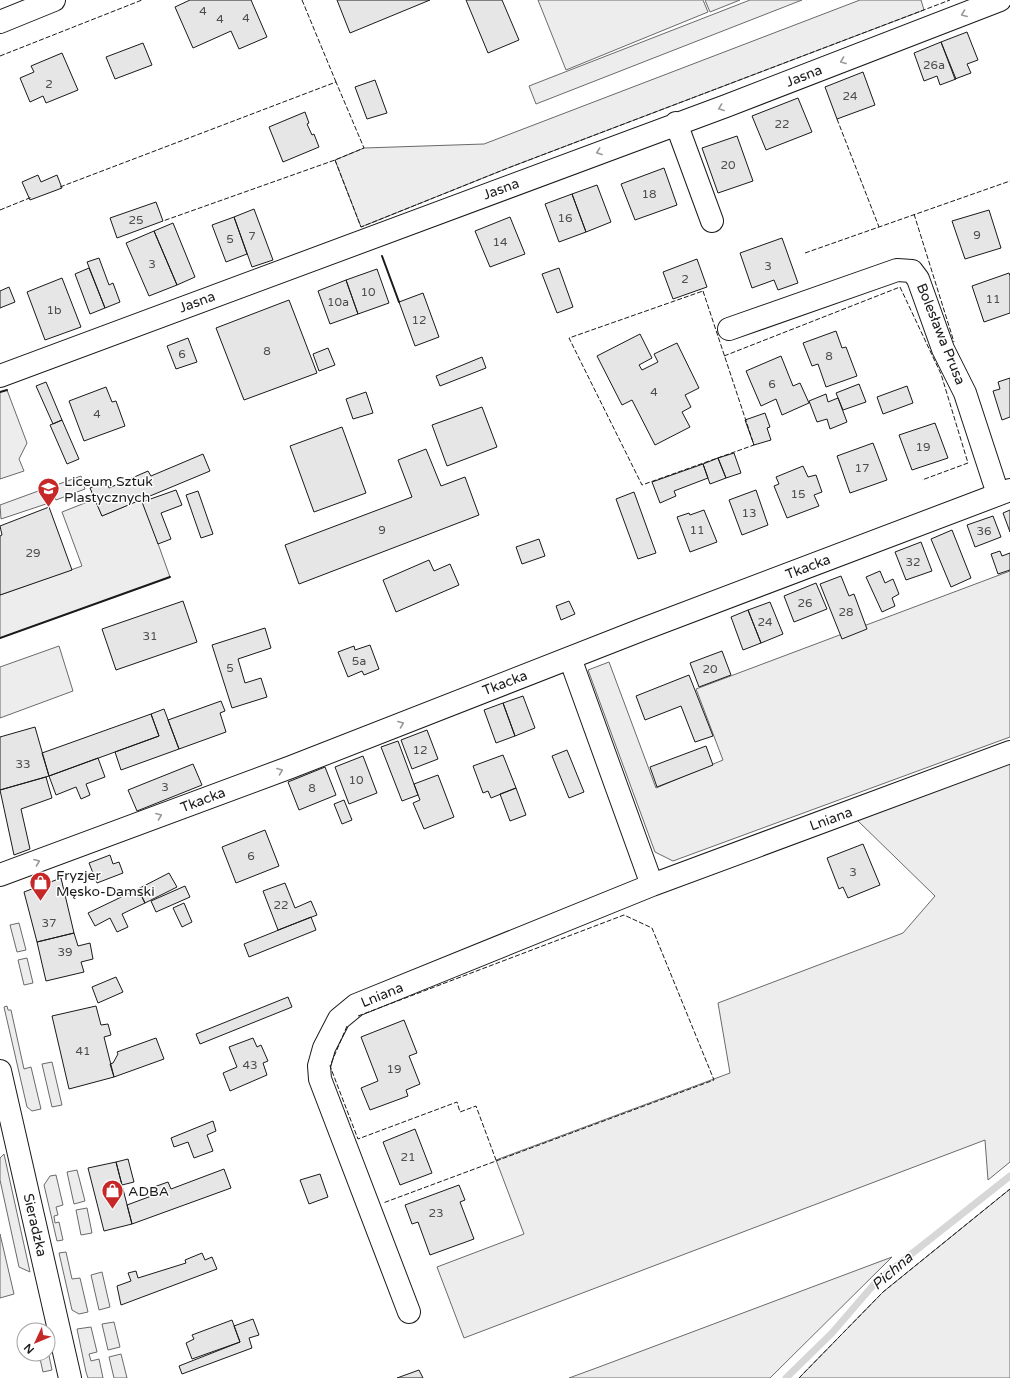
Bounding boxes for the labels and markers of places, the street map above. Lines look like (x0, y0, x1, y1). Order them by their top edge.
place label: Liceum Sztuk Plastycznych (64, 473, 153, 506)
school or university icon: Liceum Sztuk Plastycznych (36, 476, 62, 509)
place label: Fryzjer Męsko-Damski (56, 867, 155, 900)
shop icon: Fryzjer Męsko-Damski (27, 870, 53, 903)
shop icon: ADBA (99, 1178, 125, 1211)
place label: ADBA (128, 1183, 169, 1200)

